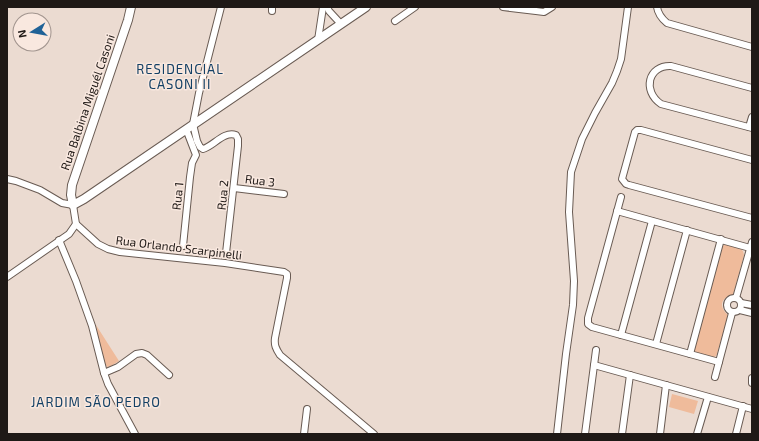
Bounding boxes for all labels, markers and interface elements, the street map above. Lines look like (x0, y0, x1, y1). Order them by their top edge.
north arrow (12, 12, 52, 52)
text: N (15, 29, 29, 39)
street label: Rua Balbina Miguél Casoni (57, 32, 117, 172)
district label: RESIDENCIAL CASONI II (136, 61, 224, 92)
street label: Rua 3 (244, 171, 276, 189)
street label: Rua 2 (213, 179, 231, 211)
street label: Rua 1 (169, 181, 185, 211)
street label: Rua Orlando Scarpinelli (115, 232, 243, 262)
district label: JARDIM SÃO PEDRO (31, 394, 161, 410)

